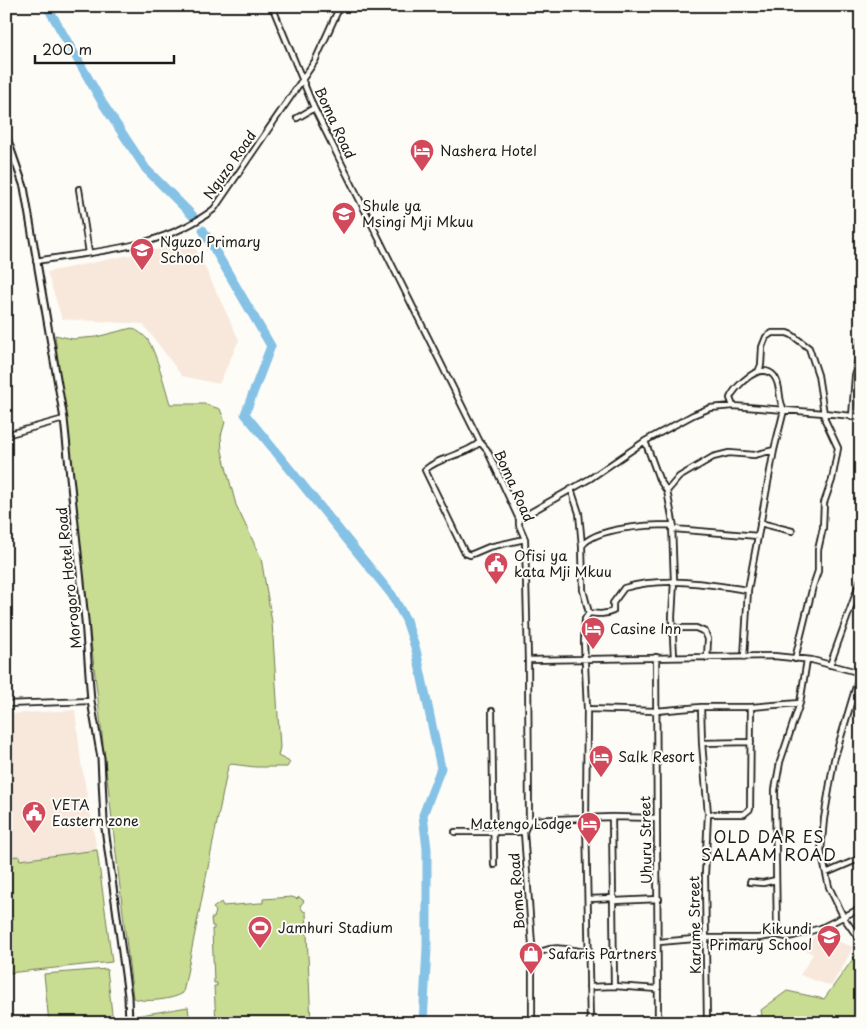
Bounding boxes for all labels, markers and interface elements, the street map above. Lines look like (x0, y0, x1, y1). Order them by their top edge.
scale bar (35, 32, 174, 64)
text: 200 m (42, 37, 92, 60)
street label: Boma Road (310, 83, 361, 162)
street label: Nguzo Road (198, 126, 261, 203)
hotel icon: Nashera Hotel (409, 138, 435, 172)
place label: Nashera Hotel (440, 140, 537, 161)
place label: Shule ya Msingi Mji Mkuu (362, 195, 473, 232)
school or university icon: Shule ya Msingi Mji Mkuu (331, 201, 357, 235)
place label: Nguzo Primary School (160, 231, 261, 268)
school or university icon: Nguzo Primary School (129, 237, 155, 271)
street label: Boma Road (489, 446, 540, 525)
street label: Morogoro Hotel Road (51, 506, 86, 650)
place label: Ofisi ya kata Mji Mkuu (514, 545, 612, 582)
public building icon: Ofisi ya kata Mji Mkuu (483, 551, 509, 585)
hotel icon: Casine Inn (580, 616, 606, 650)
place label: Casine Inn (610, 618, 681, 639)
hotel icon: Salk Resort (588, 744, 614, 778)
place label: Salk Resort (618, 746, 695, 767)
place label: VETA Eastern zone (52, 794, 139, 831)
street label: Uhuru Street (634, 796, 657, 884)
public building icon: VETA Eastern zone (21, 800, 47, 834)
hotel icon: Matengo Lodge (576, 811, 602, 845)
place label: Matengo Lodge (470, 813, 572, 834)
district label: OLD DAR ES SALAAM ROAD (701, 824, 837, 866)
street label: Boma Road (503, 852, 530, 930)
street label: Karume Street (683, 876, 706, 974)
sports icon: Jamhuri Stadium (247, 915, 273, 949)
place label: Jamhuri Stadium (278, 917, 393, 938)
place label: Kikundi Primary School (709, 918, 812, 955)
school or university icon: Kikundi Primary School (816, 924, 842, 958)
shop icon: Safaris Partners (518, 941, 544, 975)
place label: Safaris Partners (548, 943, 657, 964)

